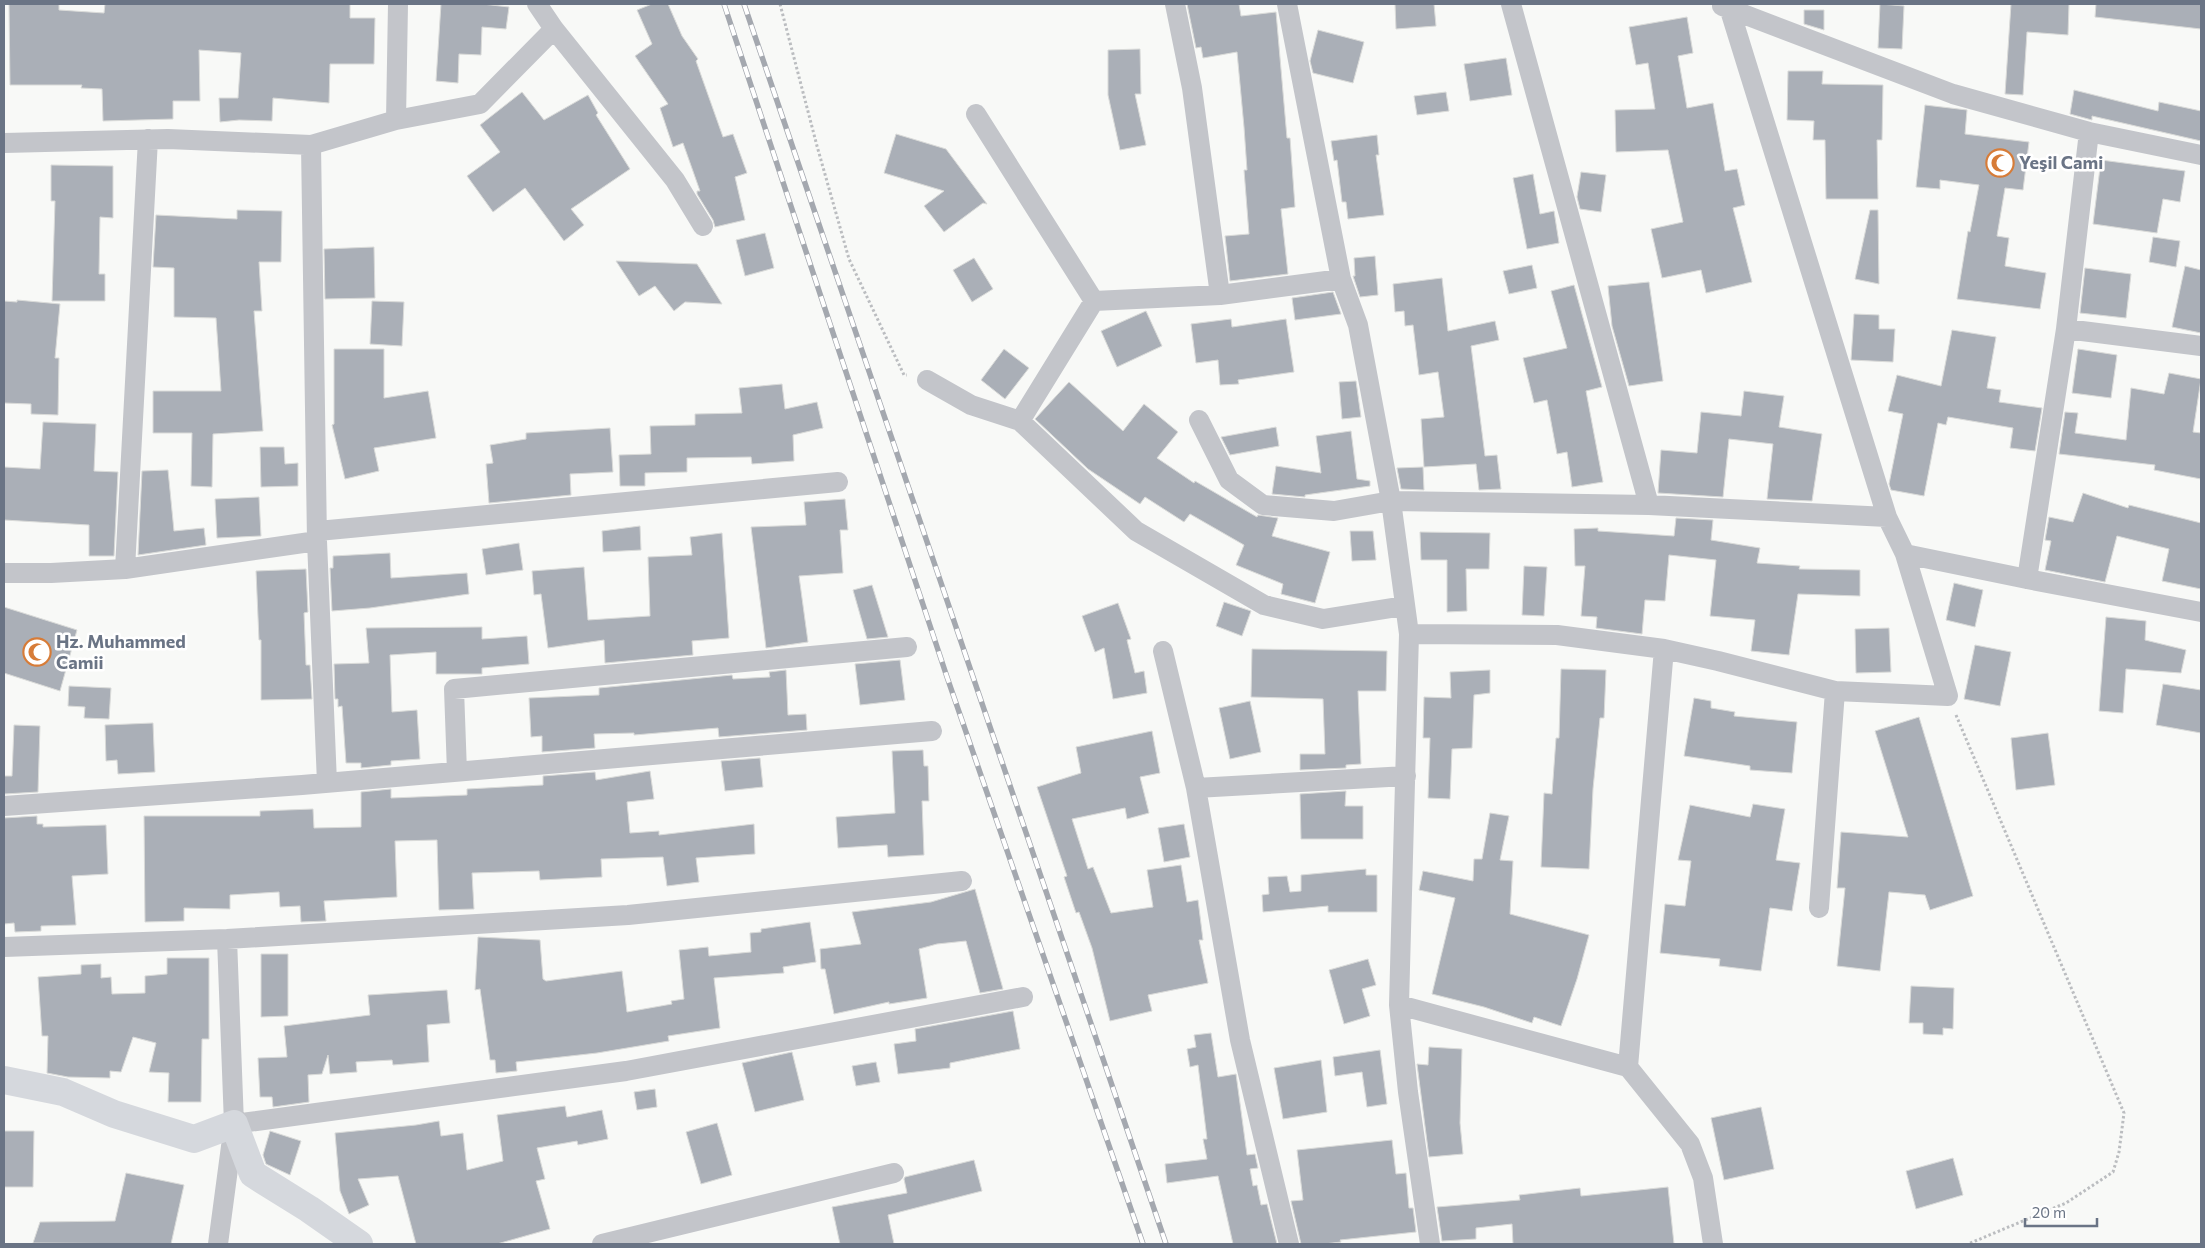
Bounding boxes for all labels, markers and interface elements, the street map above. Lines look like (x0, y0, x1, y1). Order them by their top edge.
mosque icon: Yeşil Cami (1985, 148, 2015, 178)
place label: Yeşil Cami (2019, 151, 2103, 173)
place label: Hz. Muhammed Camii (56, 630, 186, 673)
mosque icon: Hz. Muhammed Camii (22, 637, 52, 667)
scale bar (2025, 1196, 2098, 1228)
text: 20 m (2032, 1203, 2066, 1221)

